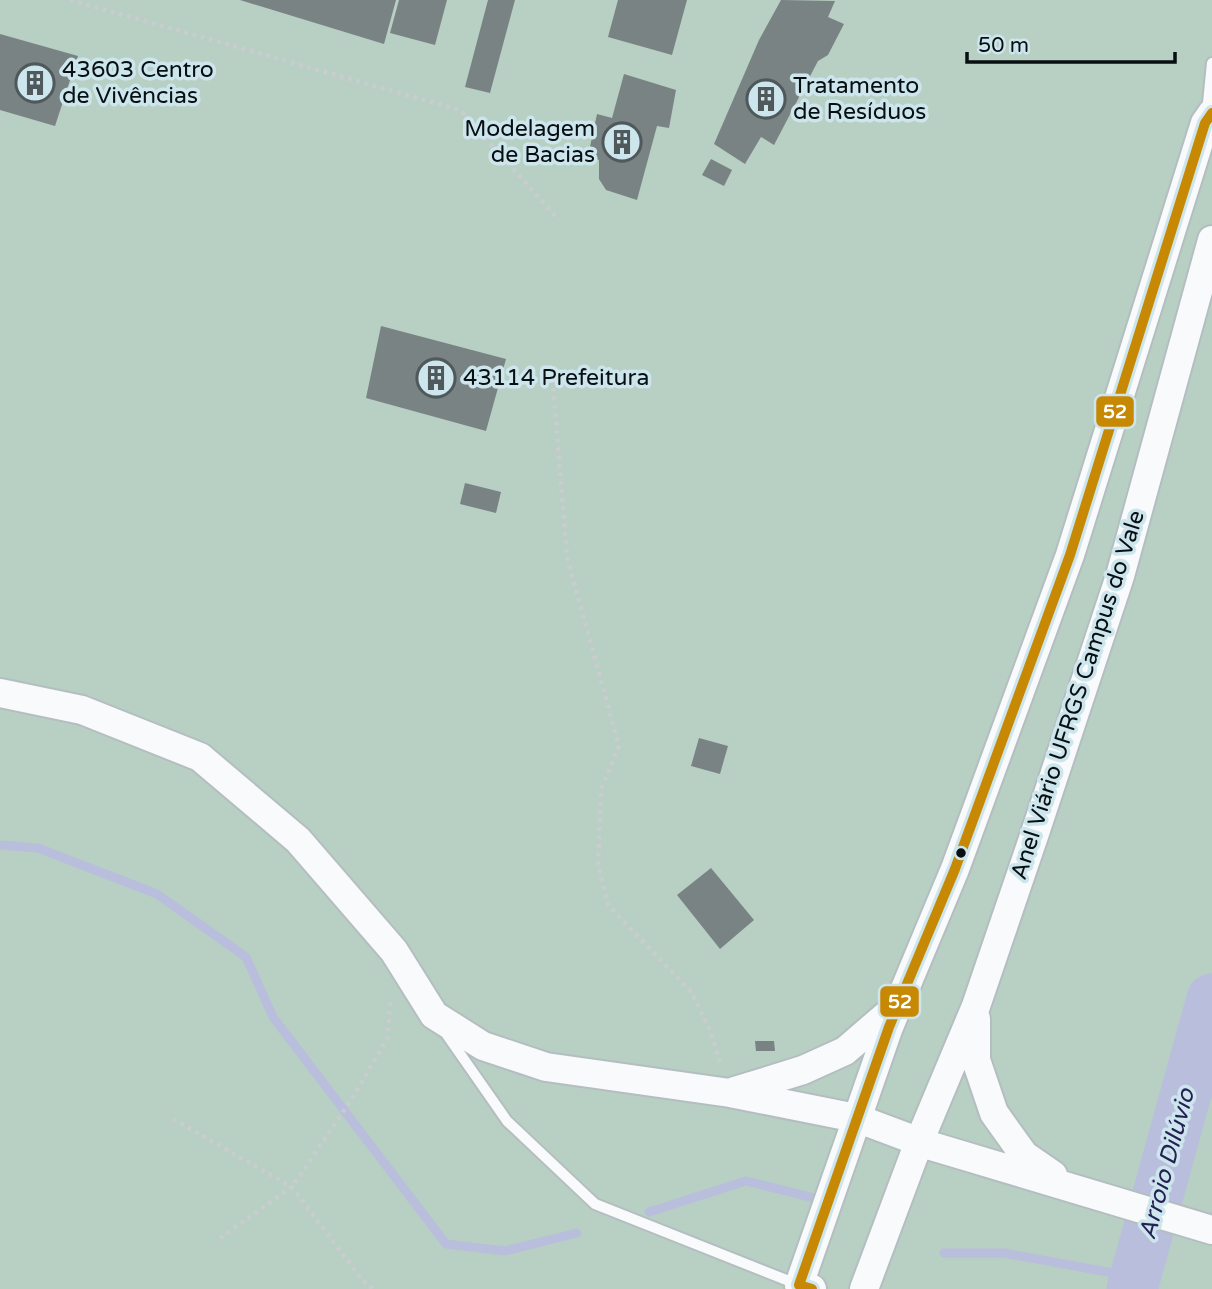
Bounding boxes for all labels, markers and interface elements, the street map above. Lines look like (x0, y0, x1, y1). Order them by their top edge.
scale bar (967, 21, 1175, 65)
text: 50 m (978, 33, 1029, 58)
place label: 43603 Centro de Vivências (62, 56, 214, 110)
building icon: 43603 Centro de Vivências (14, 62, 56, 104)
place label: Tratamento de Resíduos (793, 72, 926, 126)
building icon: Tratamento de Resíduos (745, 78, 787, 120)
place label: Modelagem de Bacias (464, 115, 595, 169)
building icon: Modelagem de Bacias (601, 121, 643, 163)
building icon: 43114 Prefeitura (415, 357, 457, 399)
place label: 43114 Prefeitura (463, 364, 649, 392)
line badge: 52 (1095, 395, 1135, 428)
text: 52 (1103, 401, 1127, 423)
street label: Anel Viário UFRGS Campus do Vale (1005, 507, 1151, 883)
unlabelled marker (954, 846, 968, 860)
line badge: 52 (879, 985, 920, 1018)
text: 52 (888, 991, 912, 1013)
water label: Arroio Dilúvio (1133, 1084, 1201, 1243)

